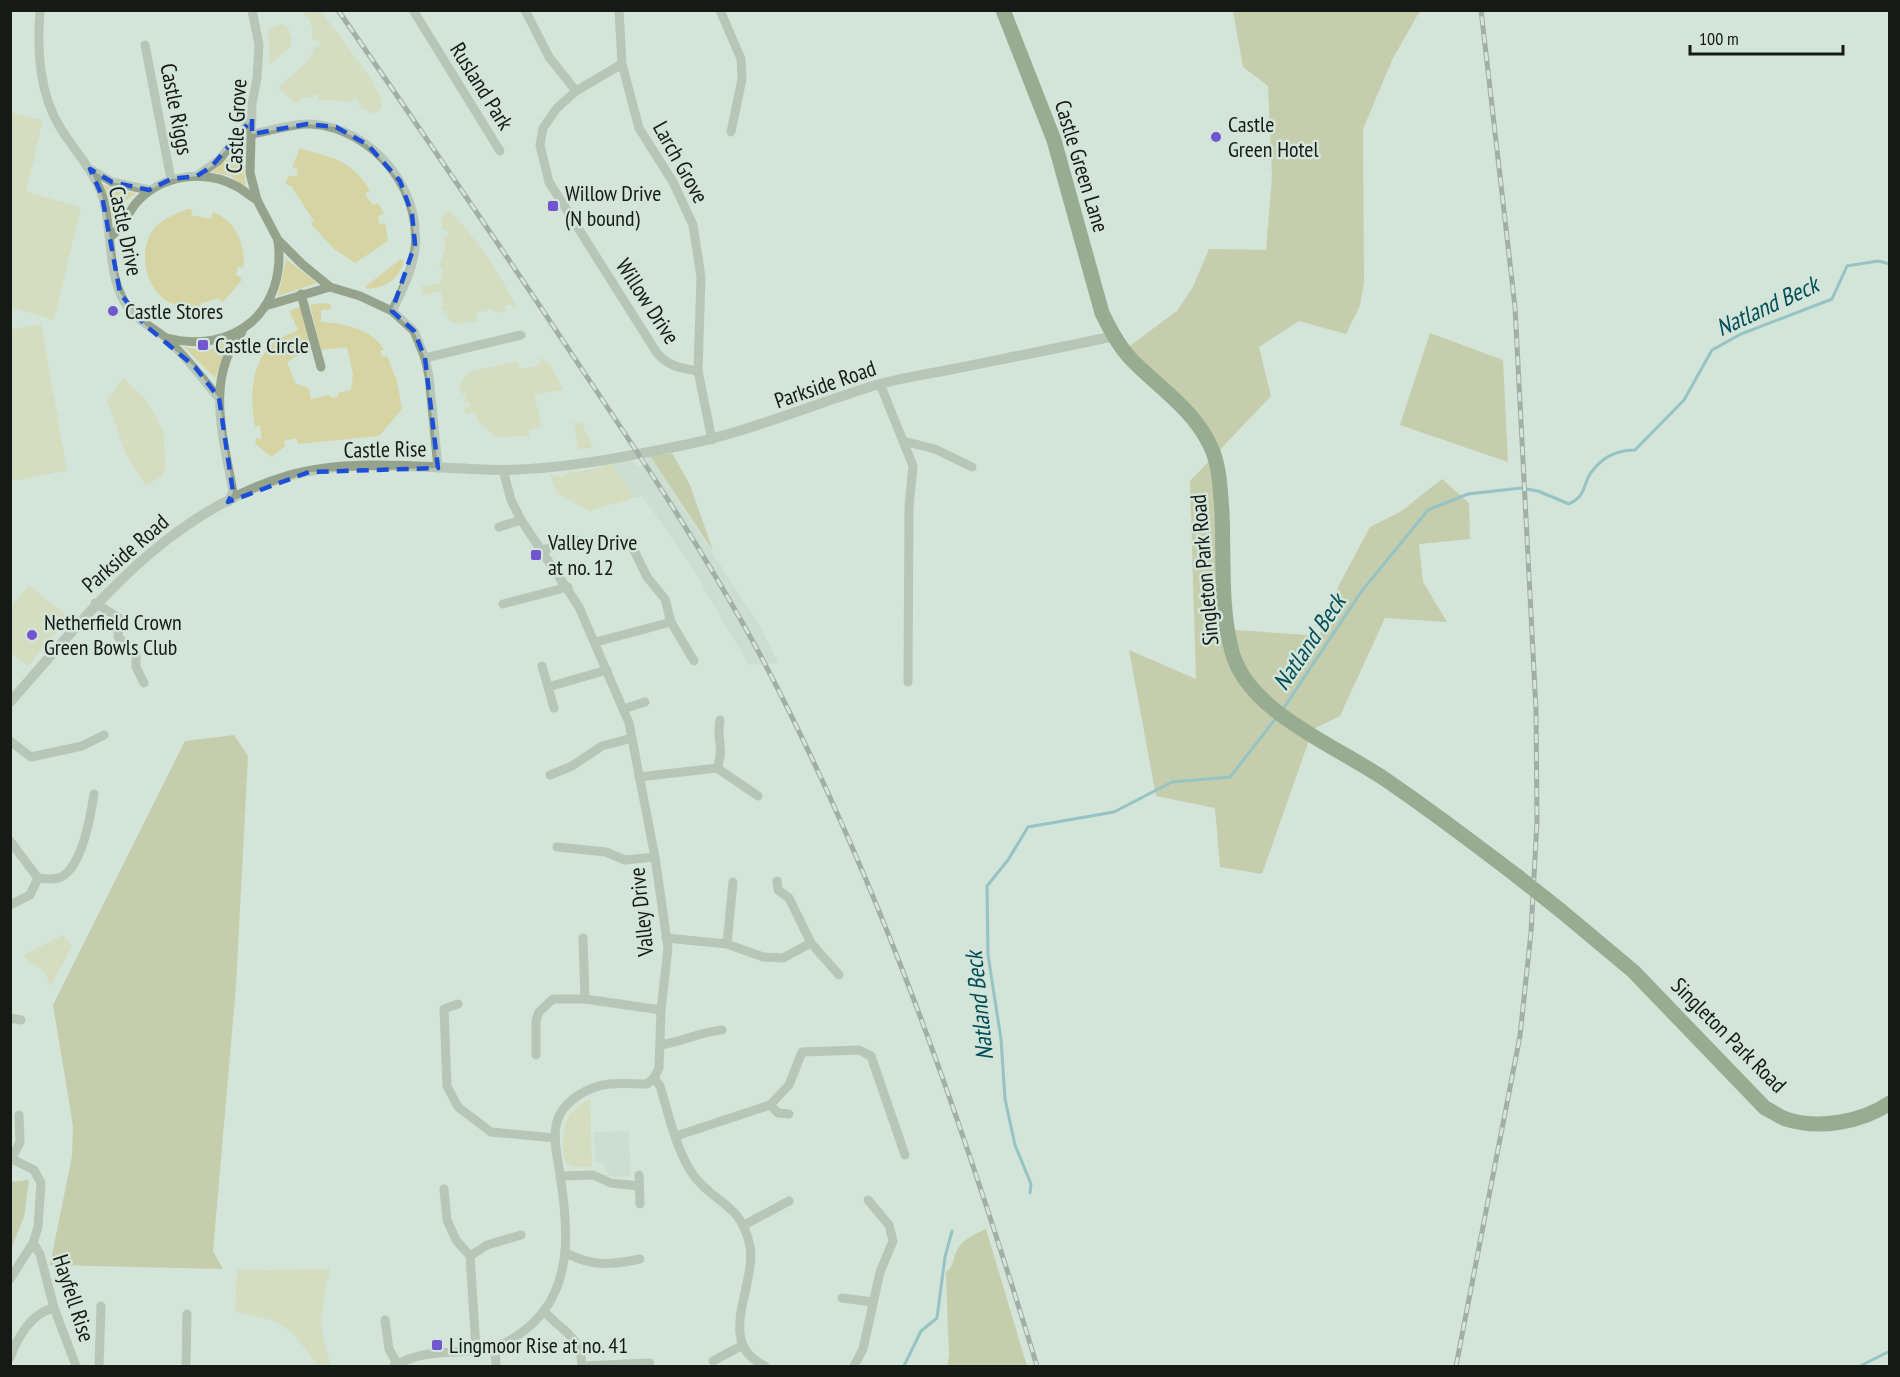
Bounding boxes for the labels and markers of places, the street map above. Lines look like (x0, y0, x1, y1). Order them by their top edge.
place label: Castle Green Hotel (1228, 110, 1319, 163)
marker: Castle Green Hotel (1209, 130, 1223, 144)
place label: Willow Drive (N bound) (565, 179, 661, 232)
marker: Willow Drive (N bound) (546, 199, 560, 213)
place label: Castle Stores (125, 297, 223, 325)
marker: Castle Stores (106, 304, 120, 318)
place label: Castle Circle (215, 331, 309, 359)
marker: Castle Circle (196, 338, 210, 352)
place label: Valley Drive at no. 12 (547, 528, 637, 581)
marker: Valley Drive at no. 12 (529, 548, 543, 562)
place label: Netherfield Crown Green Bowls Club (44, 608, 182, 661)
marker: Netherfield Crown Green Bowls Club (25, 628, 39, 642)
place label: Lingmoor Rise at no. 41 (449, 1331, 628, 1359)
marker: Lingmoor Rise at no. 41 (430, 1338, 444, 1352)

